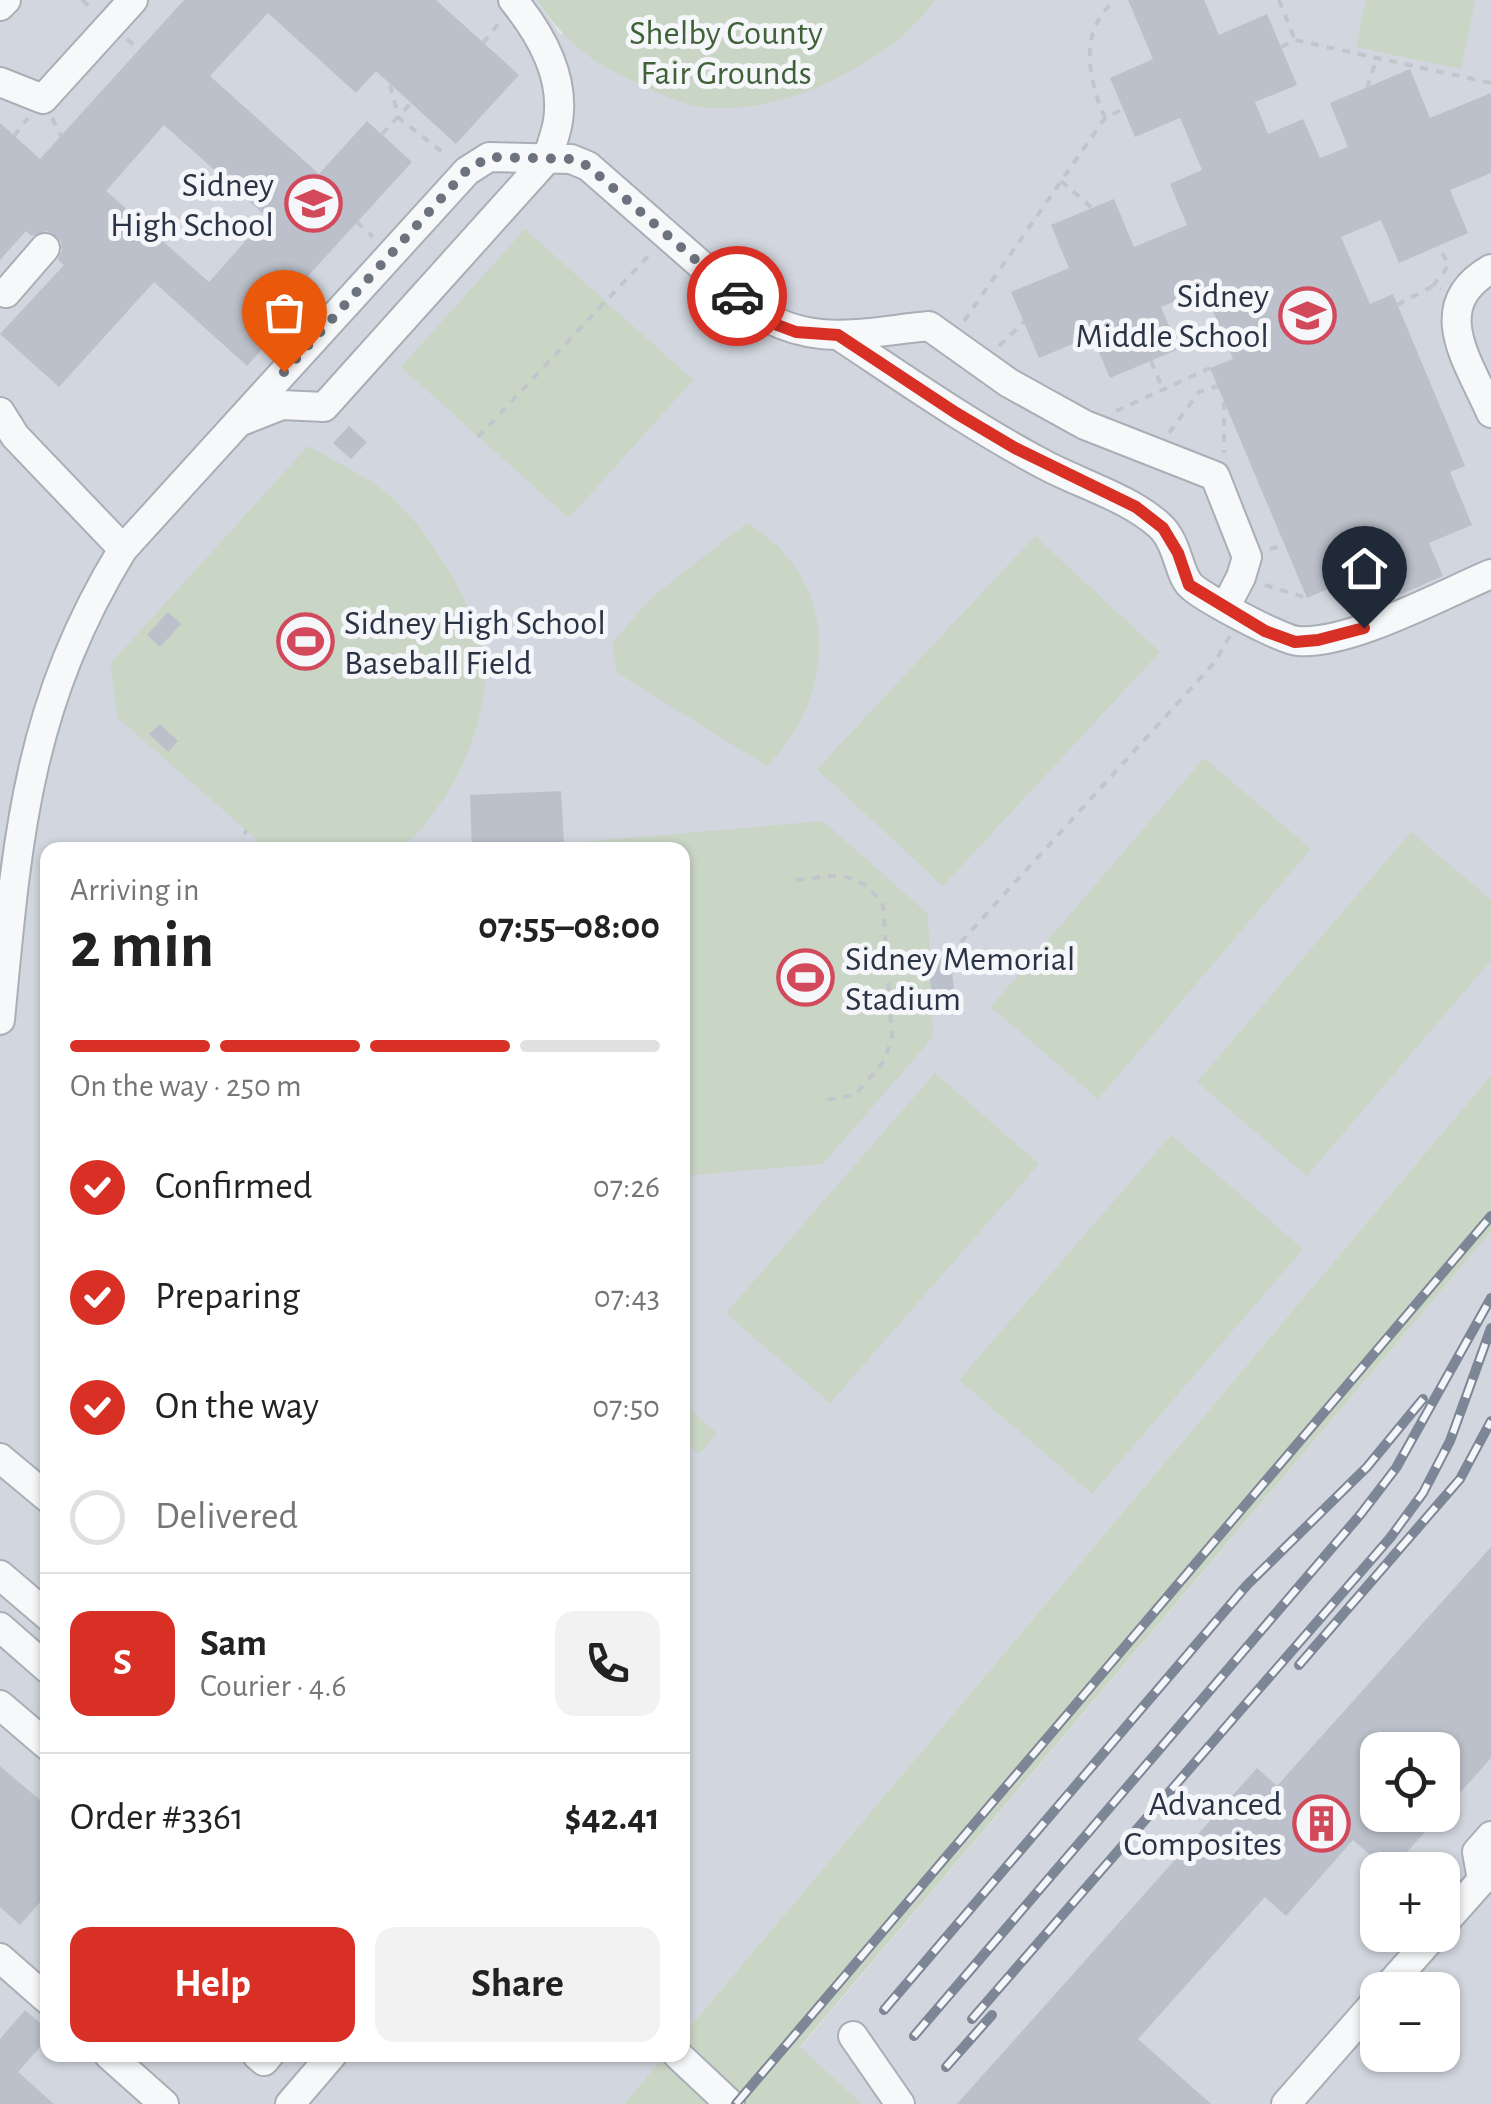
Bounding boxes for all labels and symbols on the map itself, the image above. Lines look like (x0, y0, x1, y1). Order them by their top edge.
park label: Shelby County Fair Grounds (629, 16, 823, 91)
place label: Sidney High School (110, 168, 274, 243)
school or university icon: Sidney High School (283, 174, 343, 234)
courier (687, 246, 787, 346)
pin (242, 270, 327, 373)
place label: Sidney Middle School (1076, 279, 1269, 354)
school or university icon: Sidney Middle School (1278, 285, 1338, 345)
pin (1322, 526, 1407, 629)
place label: Sidney High School Baseball Field (344, 606, 606, 681)
sports icon: Sidney High School Baseball Field (275, 612, 335, 672)
place label: Sidney Memorial Stadium (845, 942, 1076, 1017)
sports icon: Sidney Memorial Stadium (776, 948, 836, 1008)
place label: Advanced Composites (1123, 1787, 1282, 1862)
building icon: Advanced Composites (1291, 1793, 1351, 1853)

